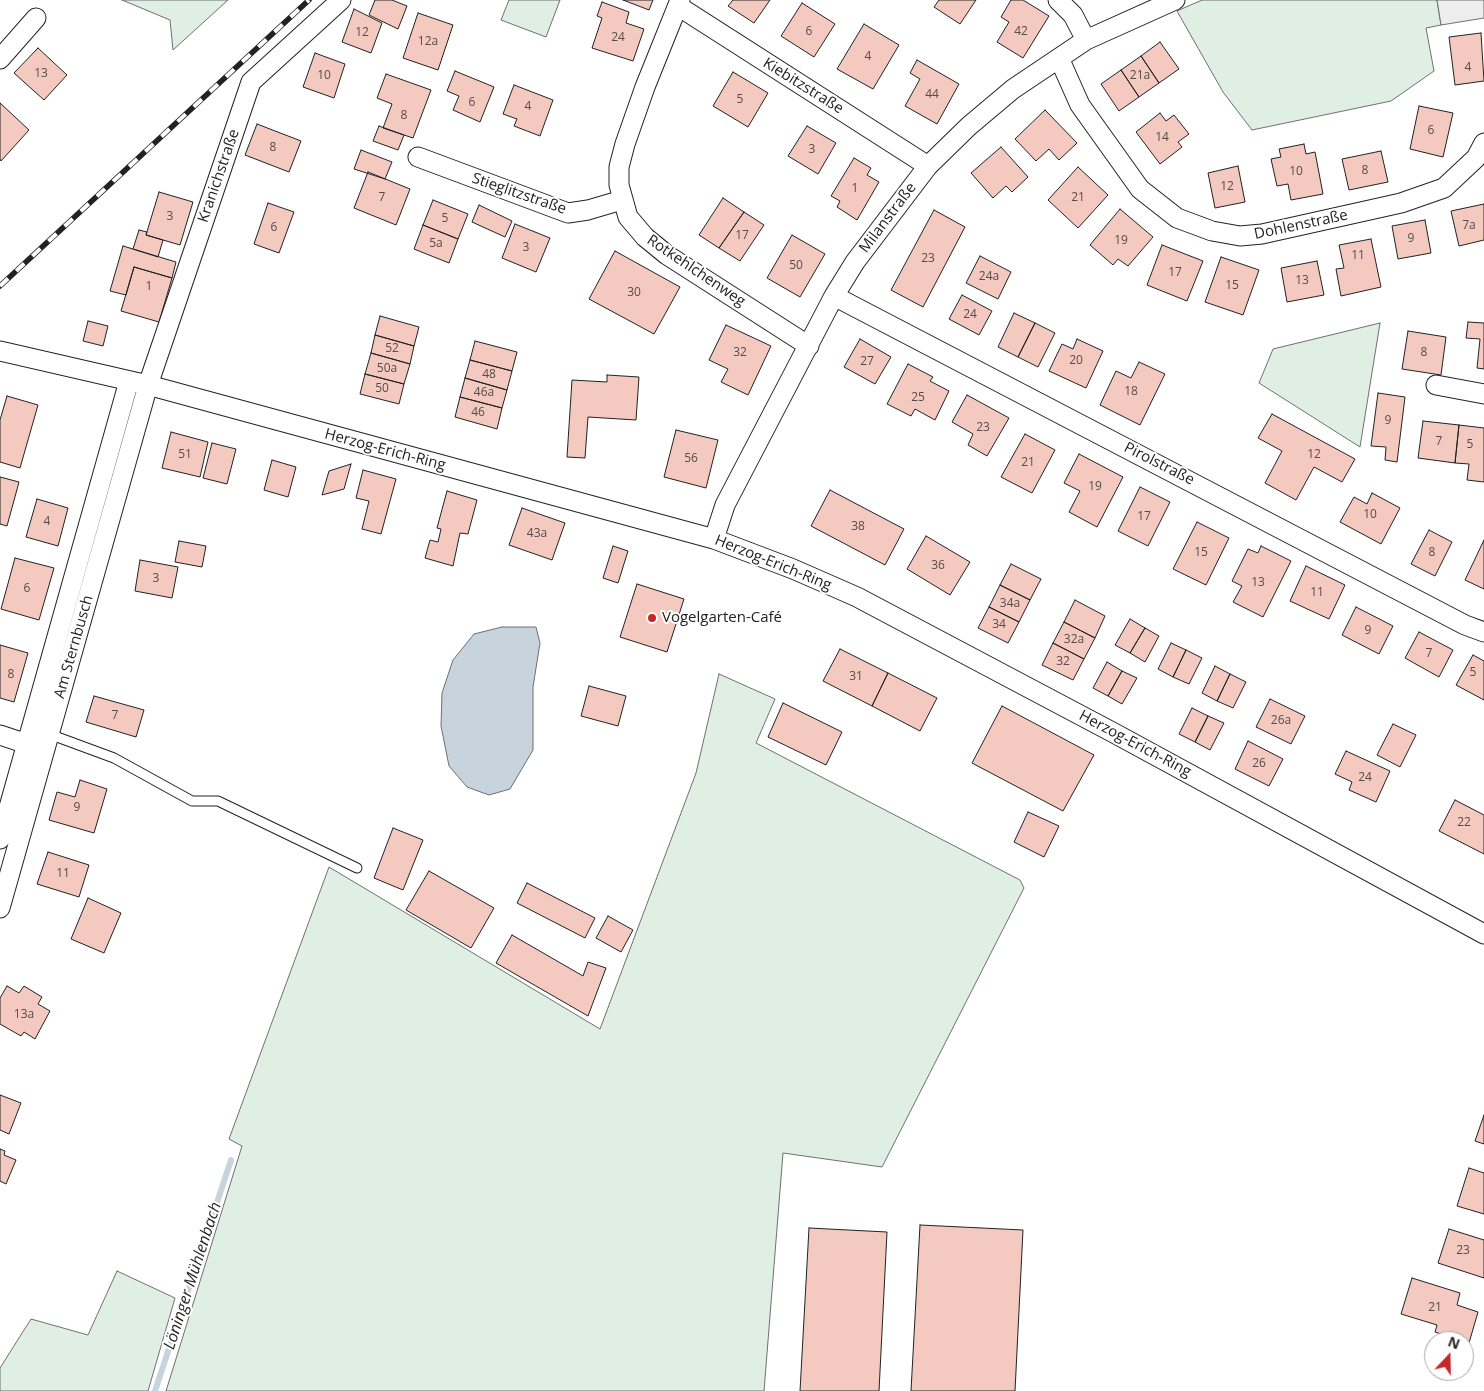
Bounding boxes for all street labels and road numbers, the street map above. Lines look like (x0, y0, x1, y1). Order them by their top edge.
street label: Kiebitzstraße (759, 54, 847, 118)
street label: Kranichstraße (195, 127, 243, 225)
street label: Stieglitzstraße (469, 169, 569, 219)
street label: Milanstraße (856, 179, 920, 257)
street label: Dohlenstraße (1253, 206, 1349, 244)
street label: Rotkehlchenweg (643, 231, 749, 311)
street label: Herzog-Erich-Ring (323, 425, 447, 475)
street label: Pirolstraße (1121, 439, 1197, 489)
street label: Herzog-Erich-Ring (712, 531, 834, 595)
street label: Am Sternbusch (51, 593, 97, 701)
street label: Herzog-Erich-Ring (1076, 707, 1194, 781)

